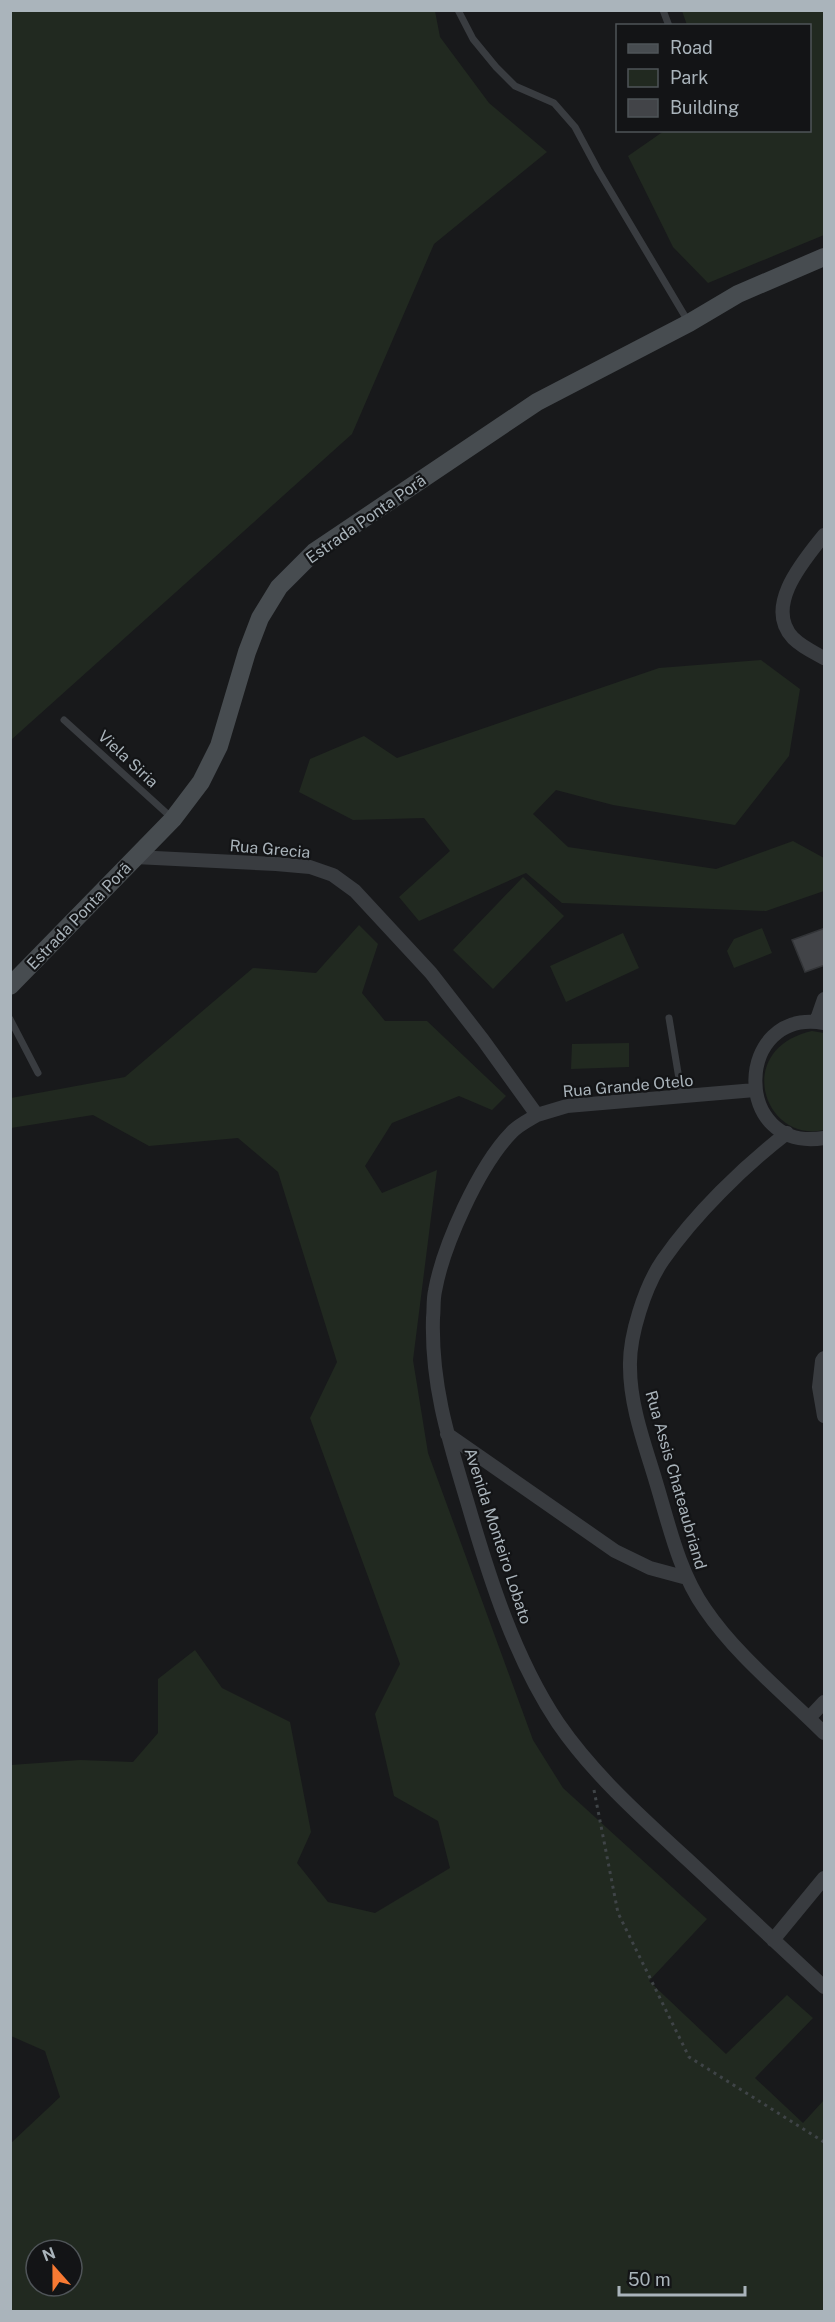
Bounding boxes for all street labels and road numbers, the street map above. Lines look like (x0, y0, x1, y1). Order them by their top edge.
street label: Estrada Ponta Porã (302, 471, 430, 567)
street label: Viela Siria (94, 726, 162, 792)
street label: Rua Grecia (229, 836, 311, 862)
street label: Estrada Ponta Porã (23, 858, 135, 974)
street label: Rua Grande Otelo (562, 1071, 694, 1101)
street label: Rua Assis Chateaubriand (641, 1388, 711, 1572)
street label: Avenida Monteiro Lobato (461, 1446, 535, 1626)

